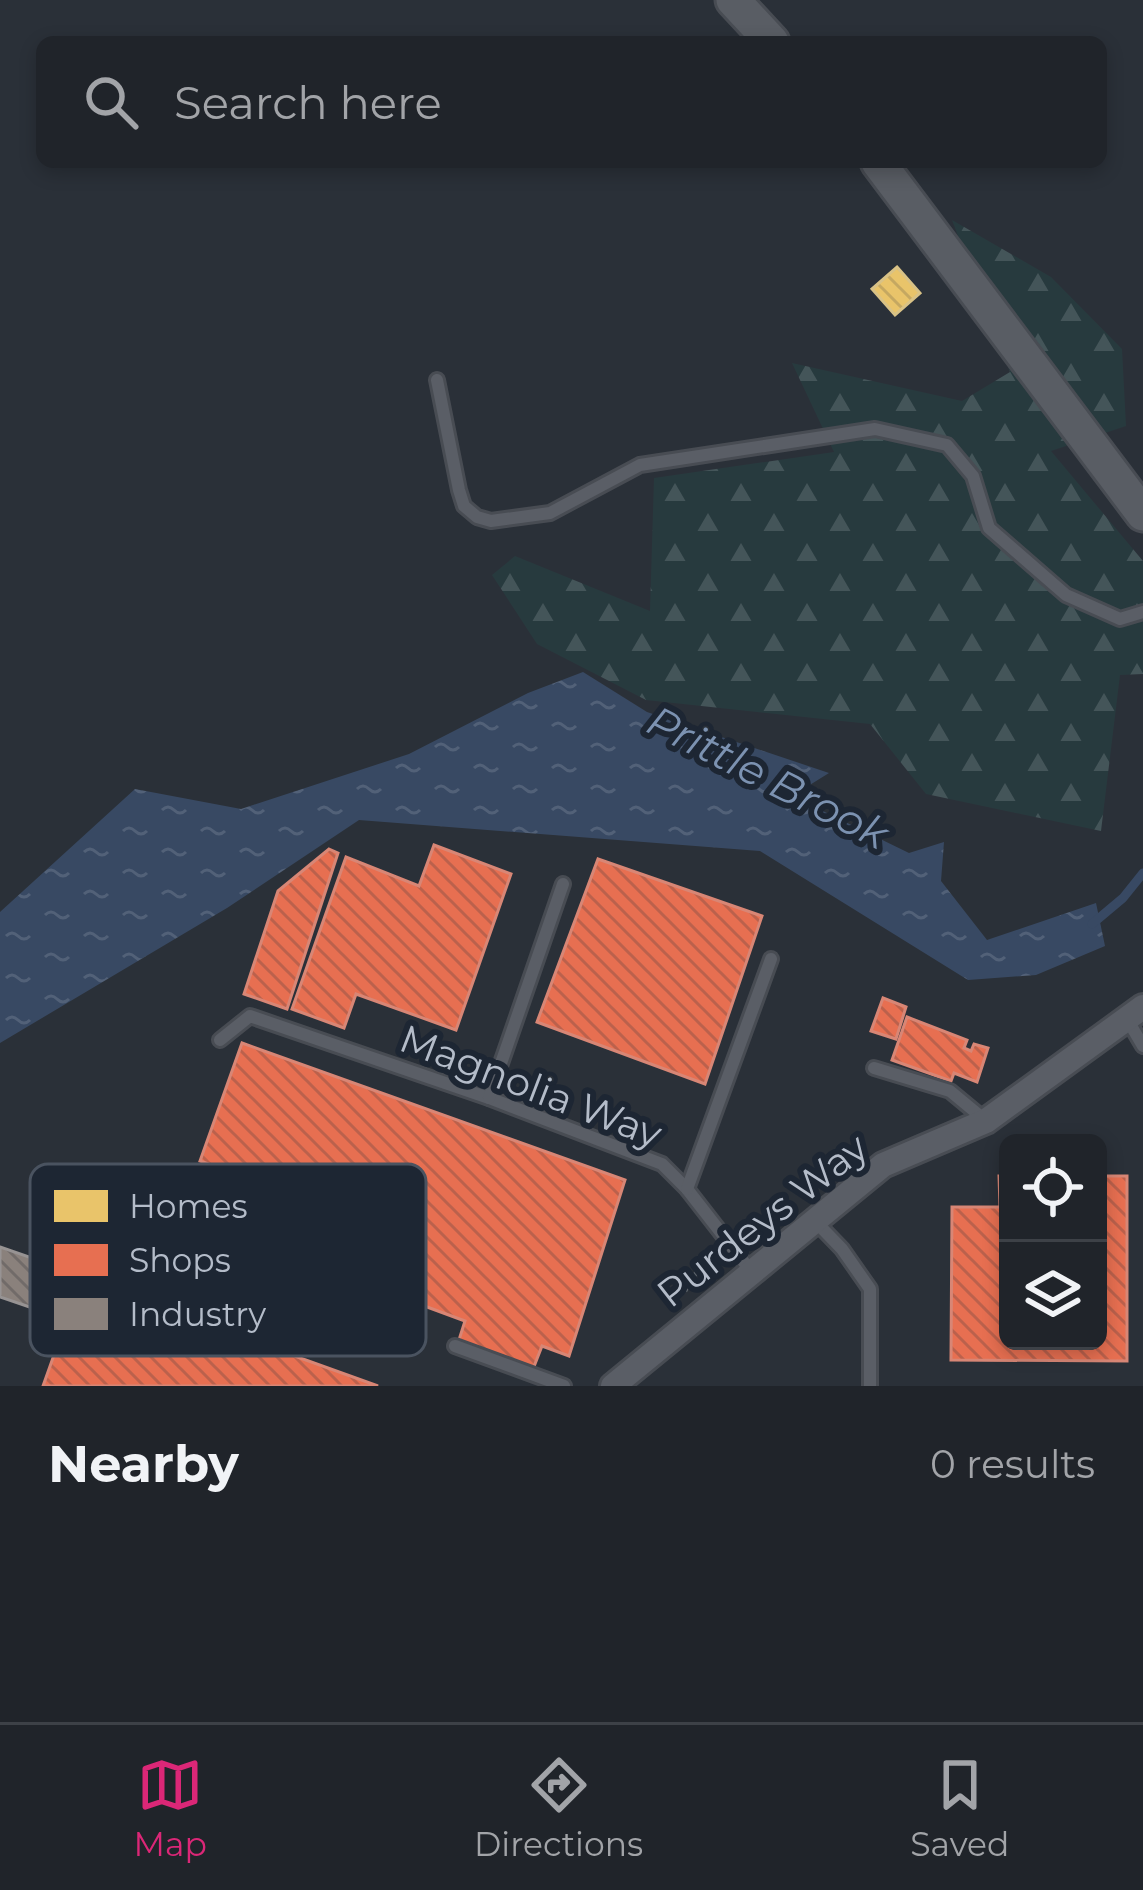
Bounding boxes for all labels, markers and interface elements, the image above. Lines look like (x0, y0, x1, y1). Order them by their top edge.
search box (36, 36, 1107, 168)
icon: search (78, 69, 144, 135)
text: Search here (174, 75, 442, 130)
water label: Prittle Brook (639, 694, 899, 861)
street label: Magnolia Way (393, 1014, 670, 1158)
street label: Purdeys Way (647, 1122, 877, 1317)
map controls (999, 1134, 1107, 1350)
button: locate (999, 1134, 1107, 1242)
legend (30, 1164, 426, 1356)
text: Homes (129, 1186, 248, 1226)
text: Shops (129, 1240, 231, 1280)
button: layers (999, 1242, 1107, 1350)
text: Industry (129, 1294, 266, 1334)
text: Nearby (48, 1433, 239, 1495)
text: 0 results (930, 1440, 1095, 1488)
tab: Map (134, 1752, 207, 1864)
tab: Directions (474, 1752, 643, 1864)
tab: Saved (910, 1752, 1009, 1864)

